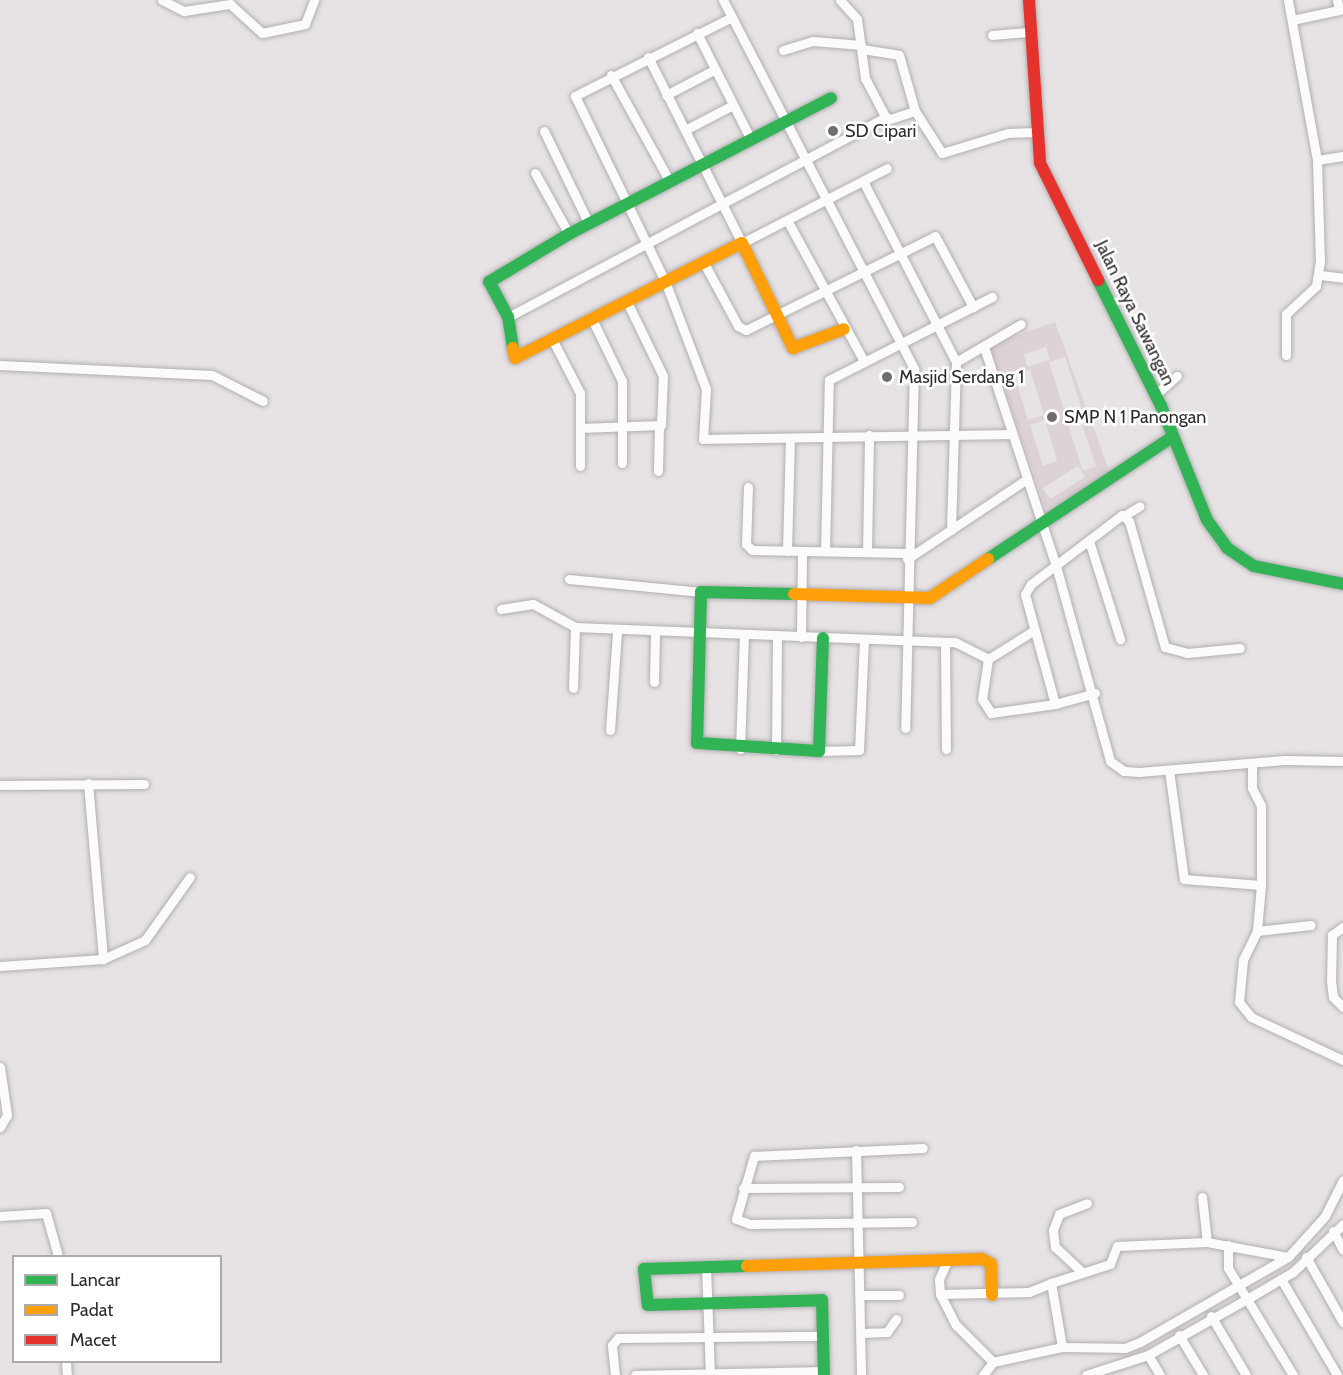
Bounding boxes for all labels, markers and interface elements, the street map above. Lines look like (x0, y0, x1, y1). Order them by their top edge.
place label: SD Cipari (845, 120, 916, 142)
marker: SD Cipari (826, 124, 840, 138)
street label: Jalan Raya Sawangan (1090, 237, 1180, 389)
place label: Masjid Serdang 1 (899, 366, 1024, 388)
marker: Masjid Serdang 1 (880, 370, 894, 384)
place label: SMP N 1 Panongan (1064, 406, 1206, 428)
marker: SMP N 1 Panongan (1045, 410, 1059, 424)
legend (12, 1255, 222, 1363)
text: Lancar (70, 1269, 120, 1291)
text: Padat (70, 1299, 113, 1321)
text: Macet (70, 1329, 116, 1351)

